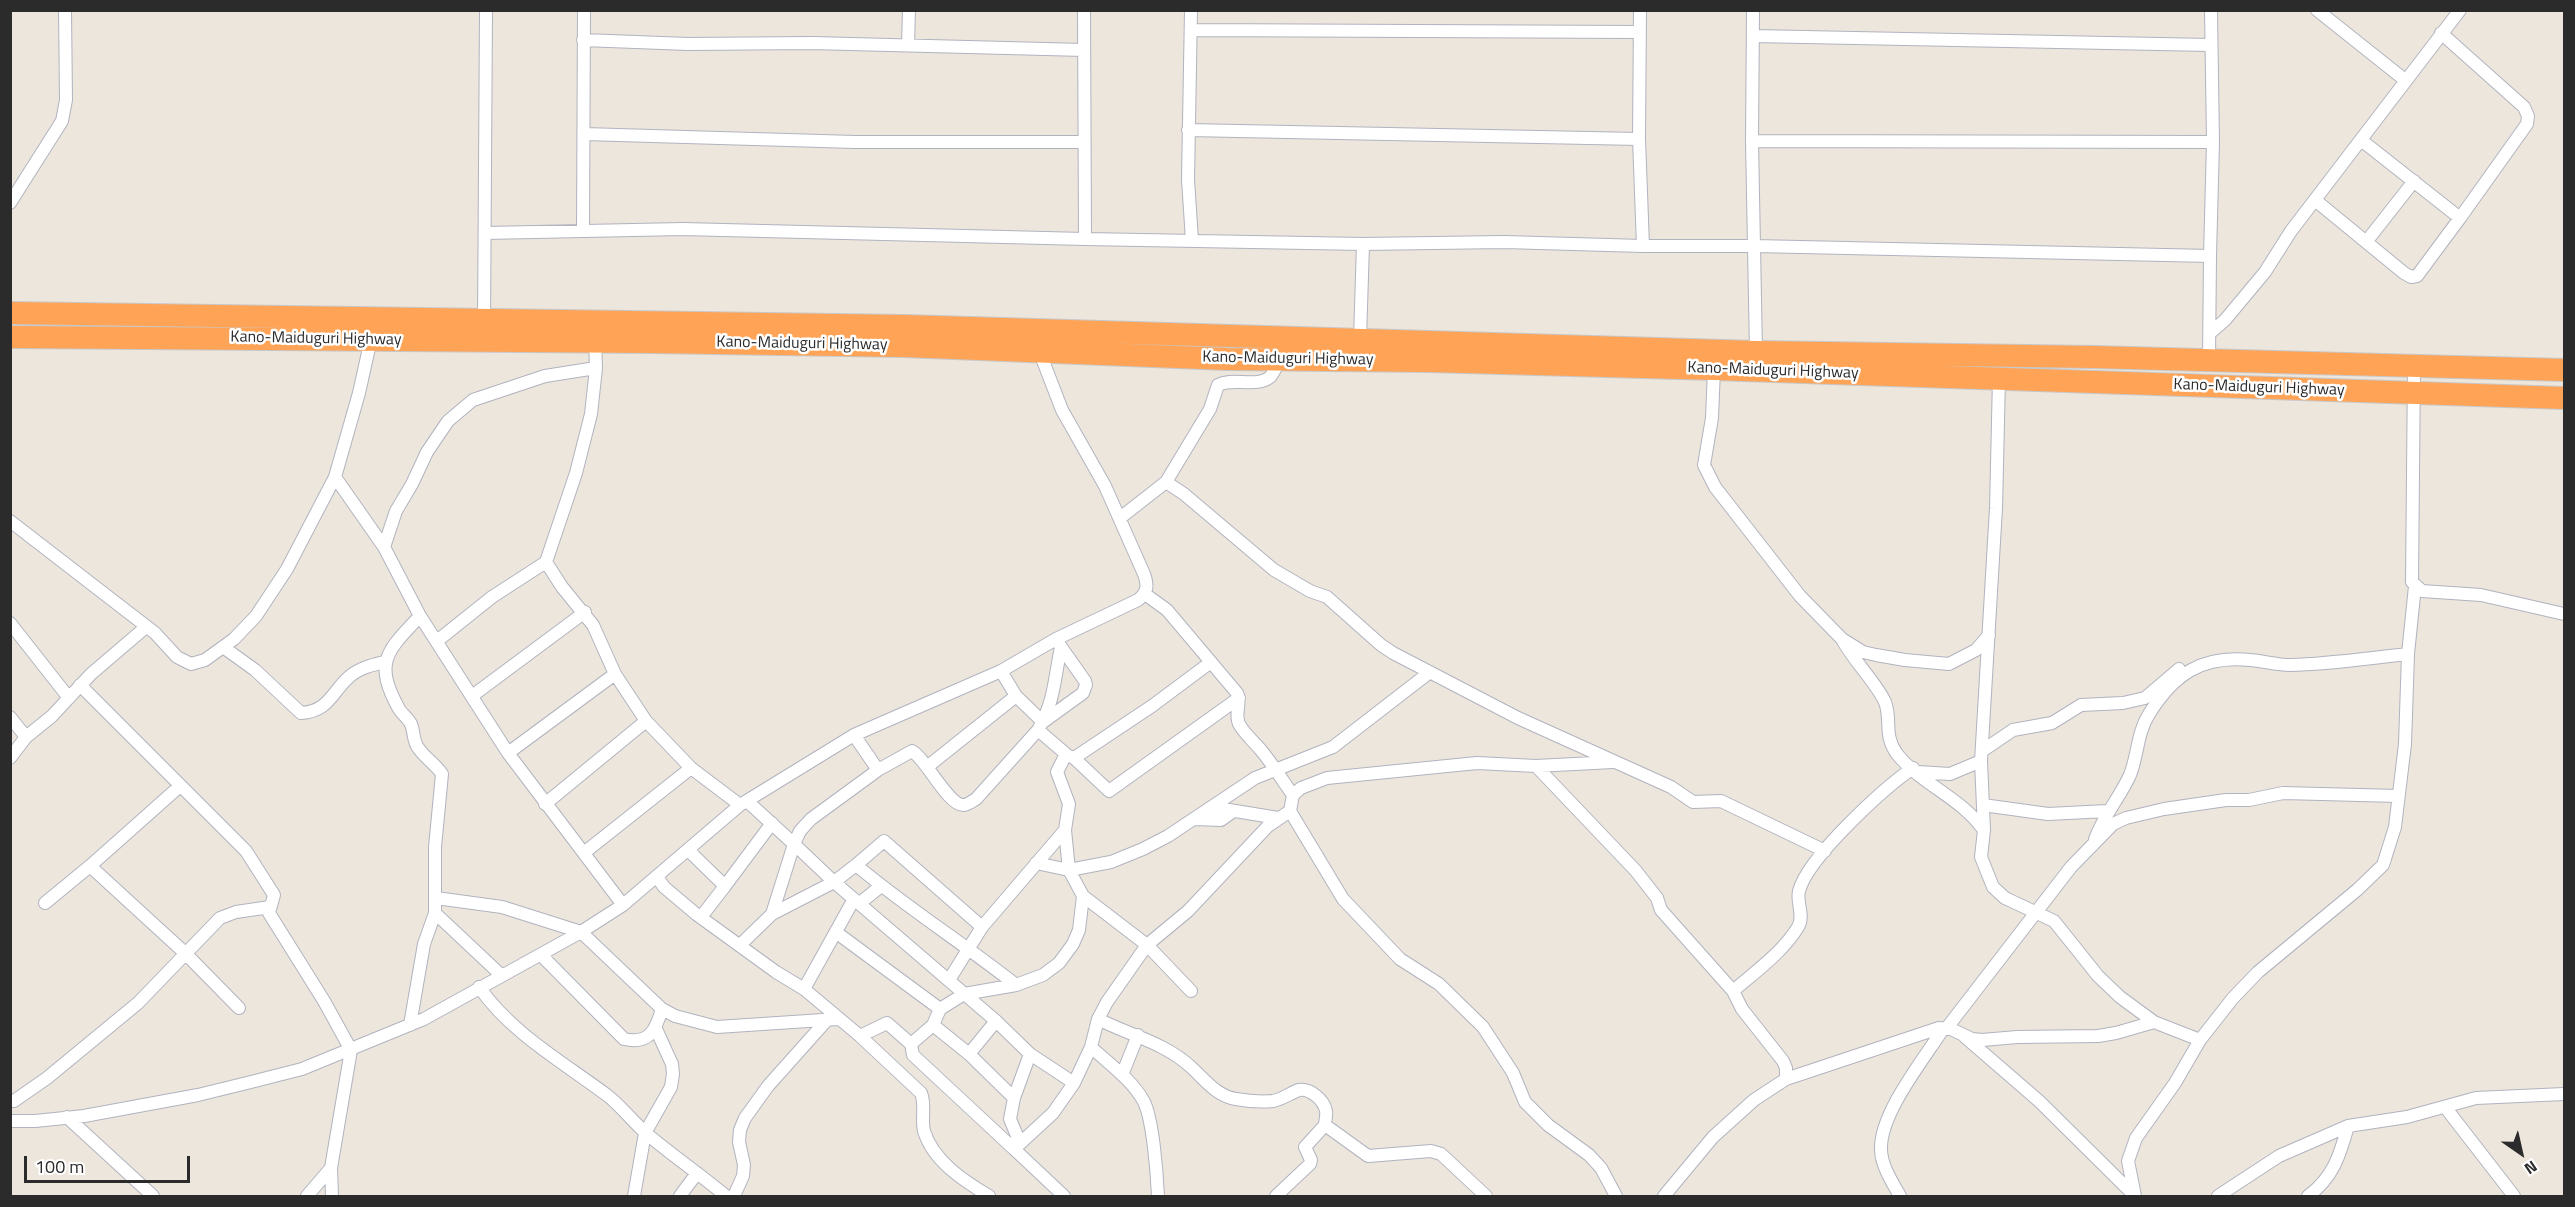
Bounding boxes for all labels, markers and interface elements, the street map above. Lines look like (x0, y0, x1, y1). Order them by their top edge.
street label: Kano-Maiduguri Highway (230, 328, 402, 350)
street label: Kano-Maiduguri Highway (716, 333, 888, 355)
street label: Kano-Maiduguri Highway (1202, 348, 1374, 370)
street label: Kano-Maiduguri Highway (1687, 358, 1859, 384)
street label: Kano-Maiduguri Highway (2173, 375, 2345, 401)
north arrow (2491, 1123, 2551, 1183)
scale bar (27, 1144, 194, 1182)
text: 100 m (35, 1153, 84, 1180)
text: N (2520, 1155, 2542, 1181)

